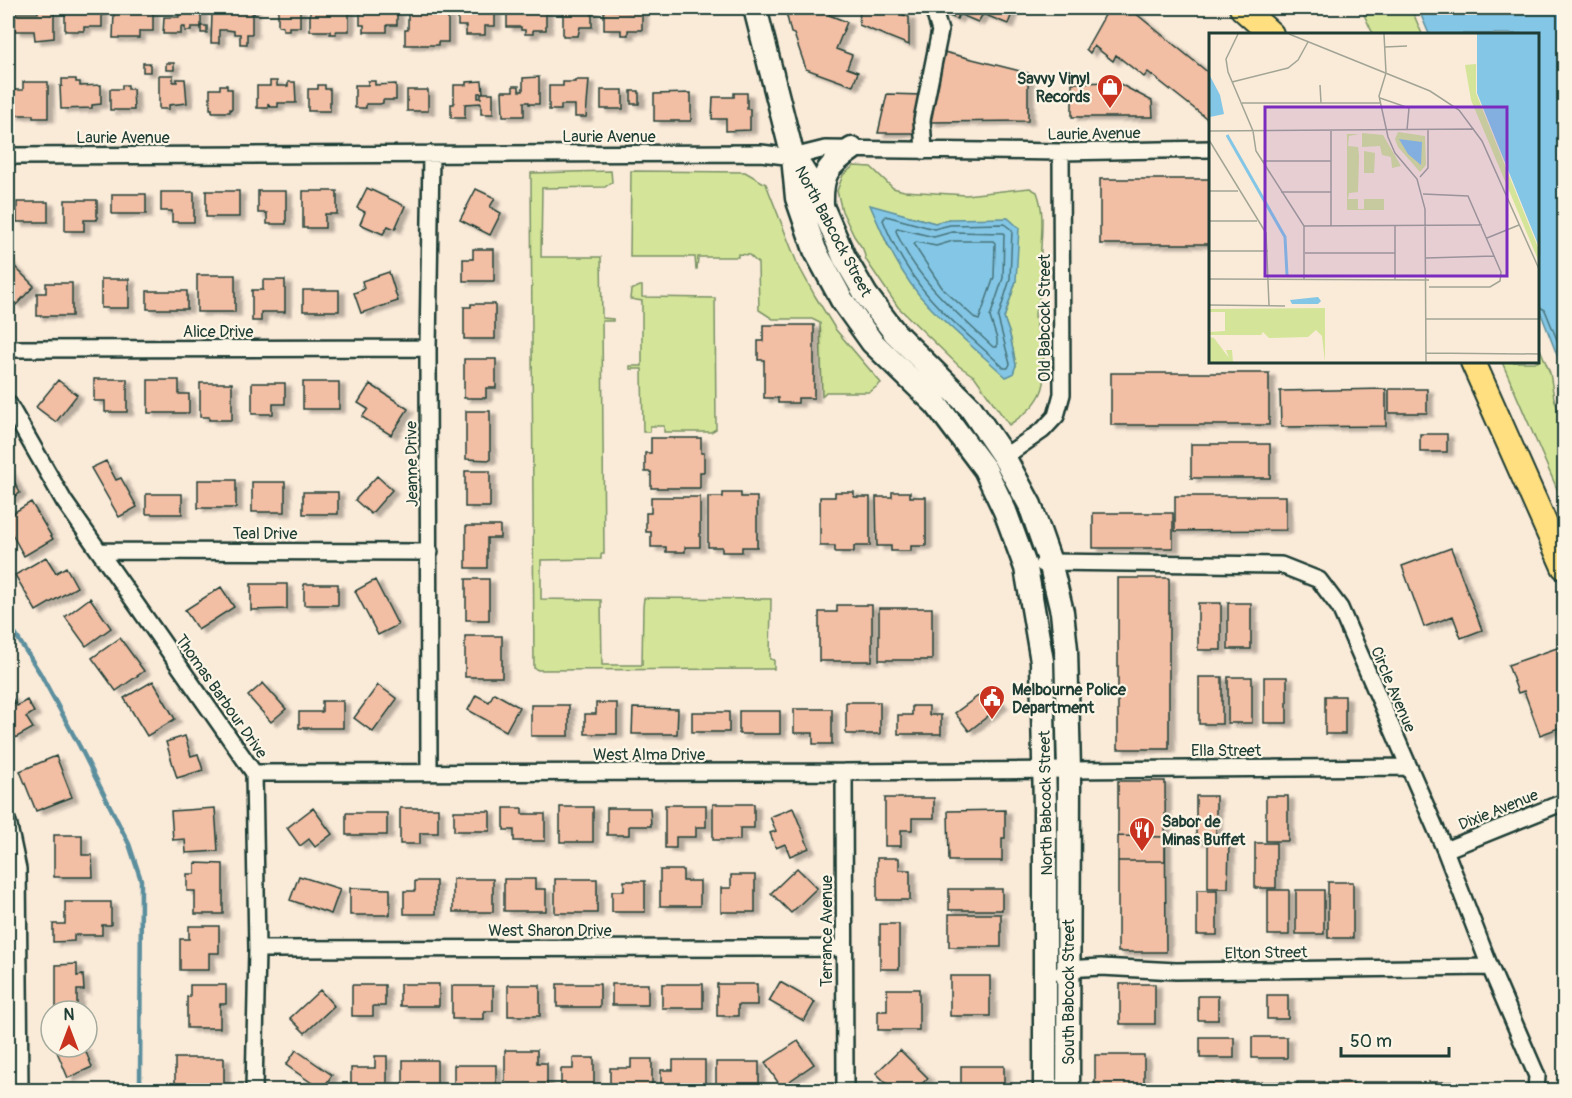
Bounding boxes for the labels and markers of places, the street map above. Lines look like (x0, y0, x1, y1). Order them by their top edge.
place label: Savvy Vinyl Records (1017, 69, 1091, 107)
shop icon: Savvy Vinyl Records (1095, 72, 1125, 110)
place label: Melbourne Police Department (1012, 680, 1127, 718)
public building icon: Melbourne Police Department (977, 683, 1007, 721)
place label: Sabor de Minas Buffet (1162, 812, 1246, 850)
restaurant icon: Sabor de Minas Buffet (1127, 815, 1157, 853)

